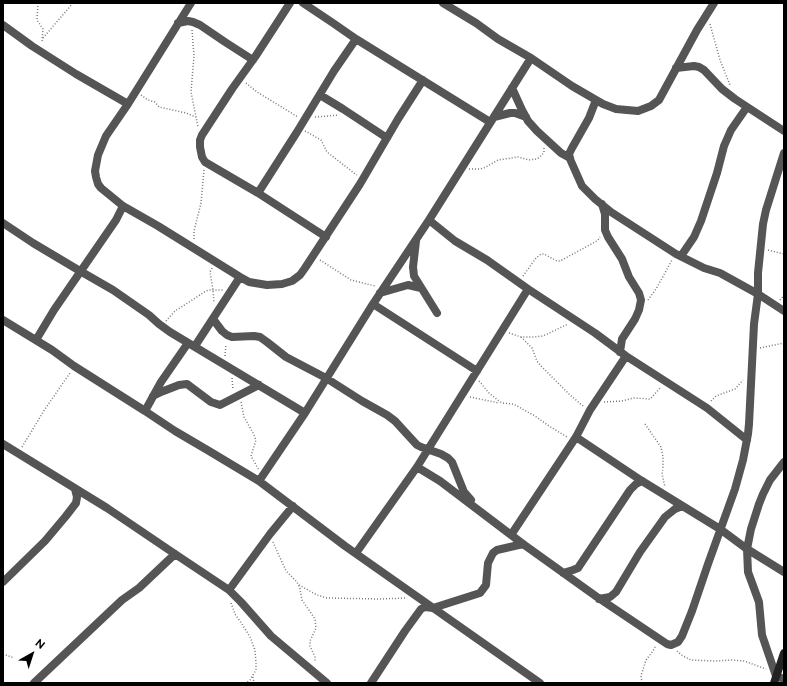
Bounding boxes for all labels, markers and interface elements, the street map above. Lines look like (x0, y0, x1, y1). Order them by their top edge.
north arrow (12, 634, 52, 674)
text: N (33, 637, 47, 652)

